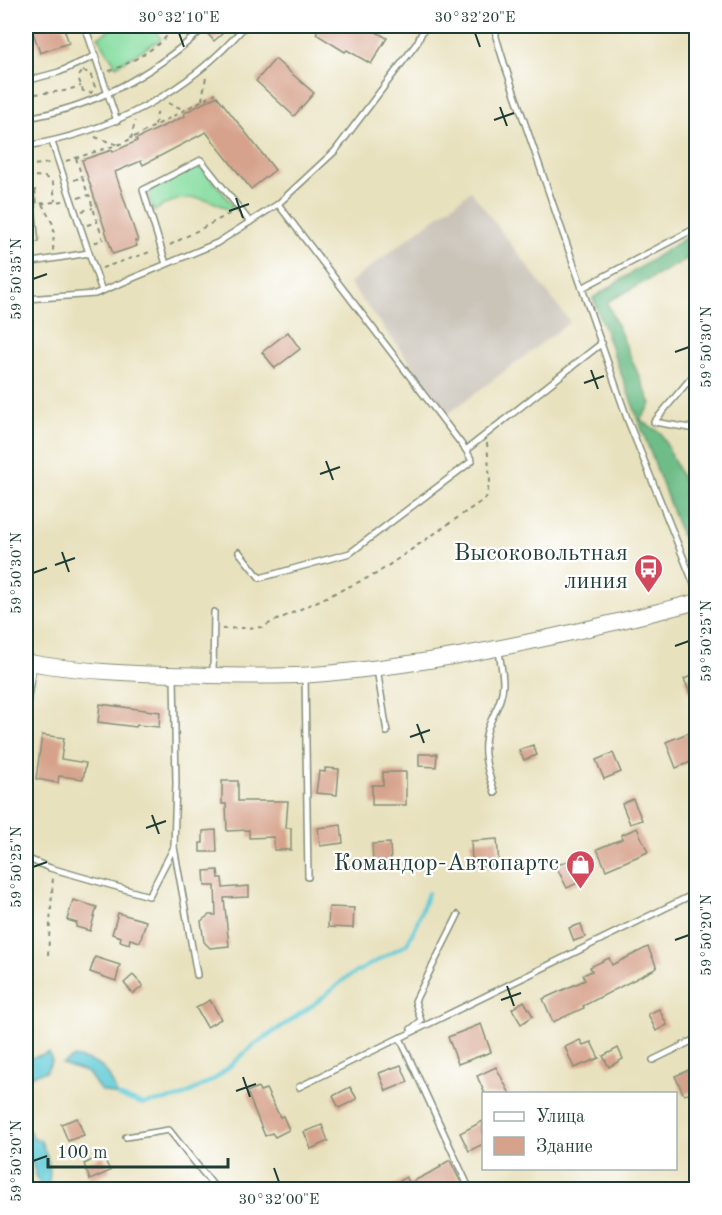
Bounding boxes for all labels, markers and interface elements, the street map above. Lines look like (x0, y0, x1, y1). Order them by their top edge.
text: 30°32'10"E (139, 11, 219, 26)
text: 30°32'20"E (435, 11, 515, 26)
text: 59°50'35"N (10, 238, 25, 320)
text: 59°50'30"N (700, 306, 715, 388)
text: 59°50'30"N (10, 532, 25, 614)
place label: Высоковольтная линия (454, 542, 628, 594)
bus stop icon: Высоковольтная линия (633, 552, 665, 594)
text: 59°50'25"N (700, 600, 715, 682)
text: 59°50'25"N (10, 826, 25, 908)
shop icon: Командор-Автопартс (564, 848, 596, 890)
place label: Командор-Автопартс (333, 852, 559, 876)
text: 59°50'20"N (700, 894, 715, 976)
legend (482, 1092, 677, 1170)
text: Улица (536, 1108, 585, 1126)
text: 59°50'20"N (10, 1120, 25, 1202)
scale bar (48, 1131, 228, 1169)
text: Здание (536, 1138, 593, 1156)
text: 100 m (57, 1144, 108, 1162)
text: 30°32'00"E (239, 1193, 319, 1208)

